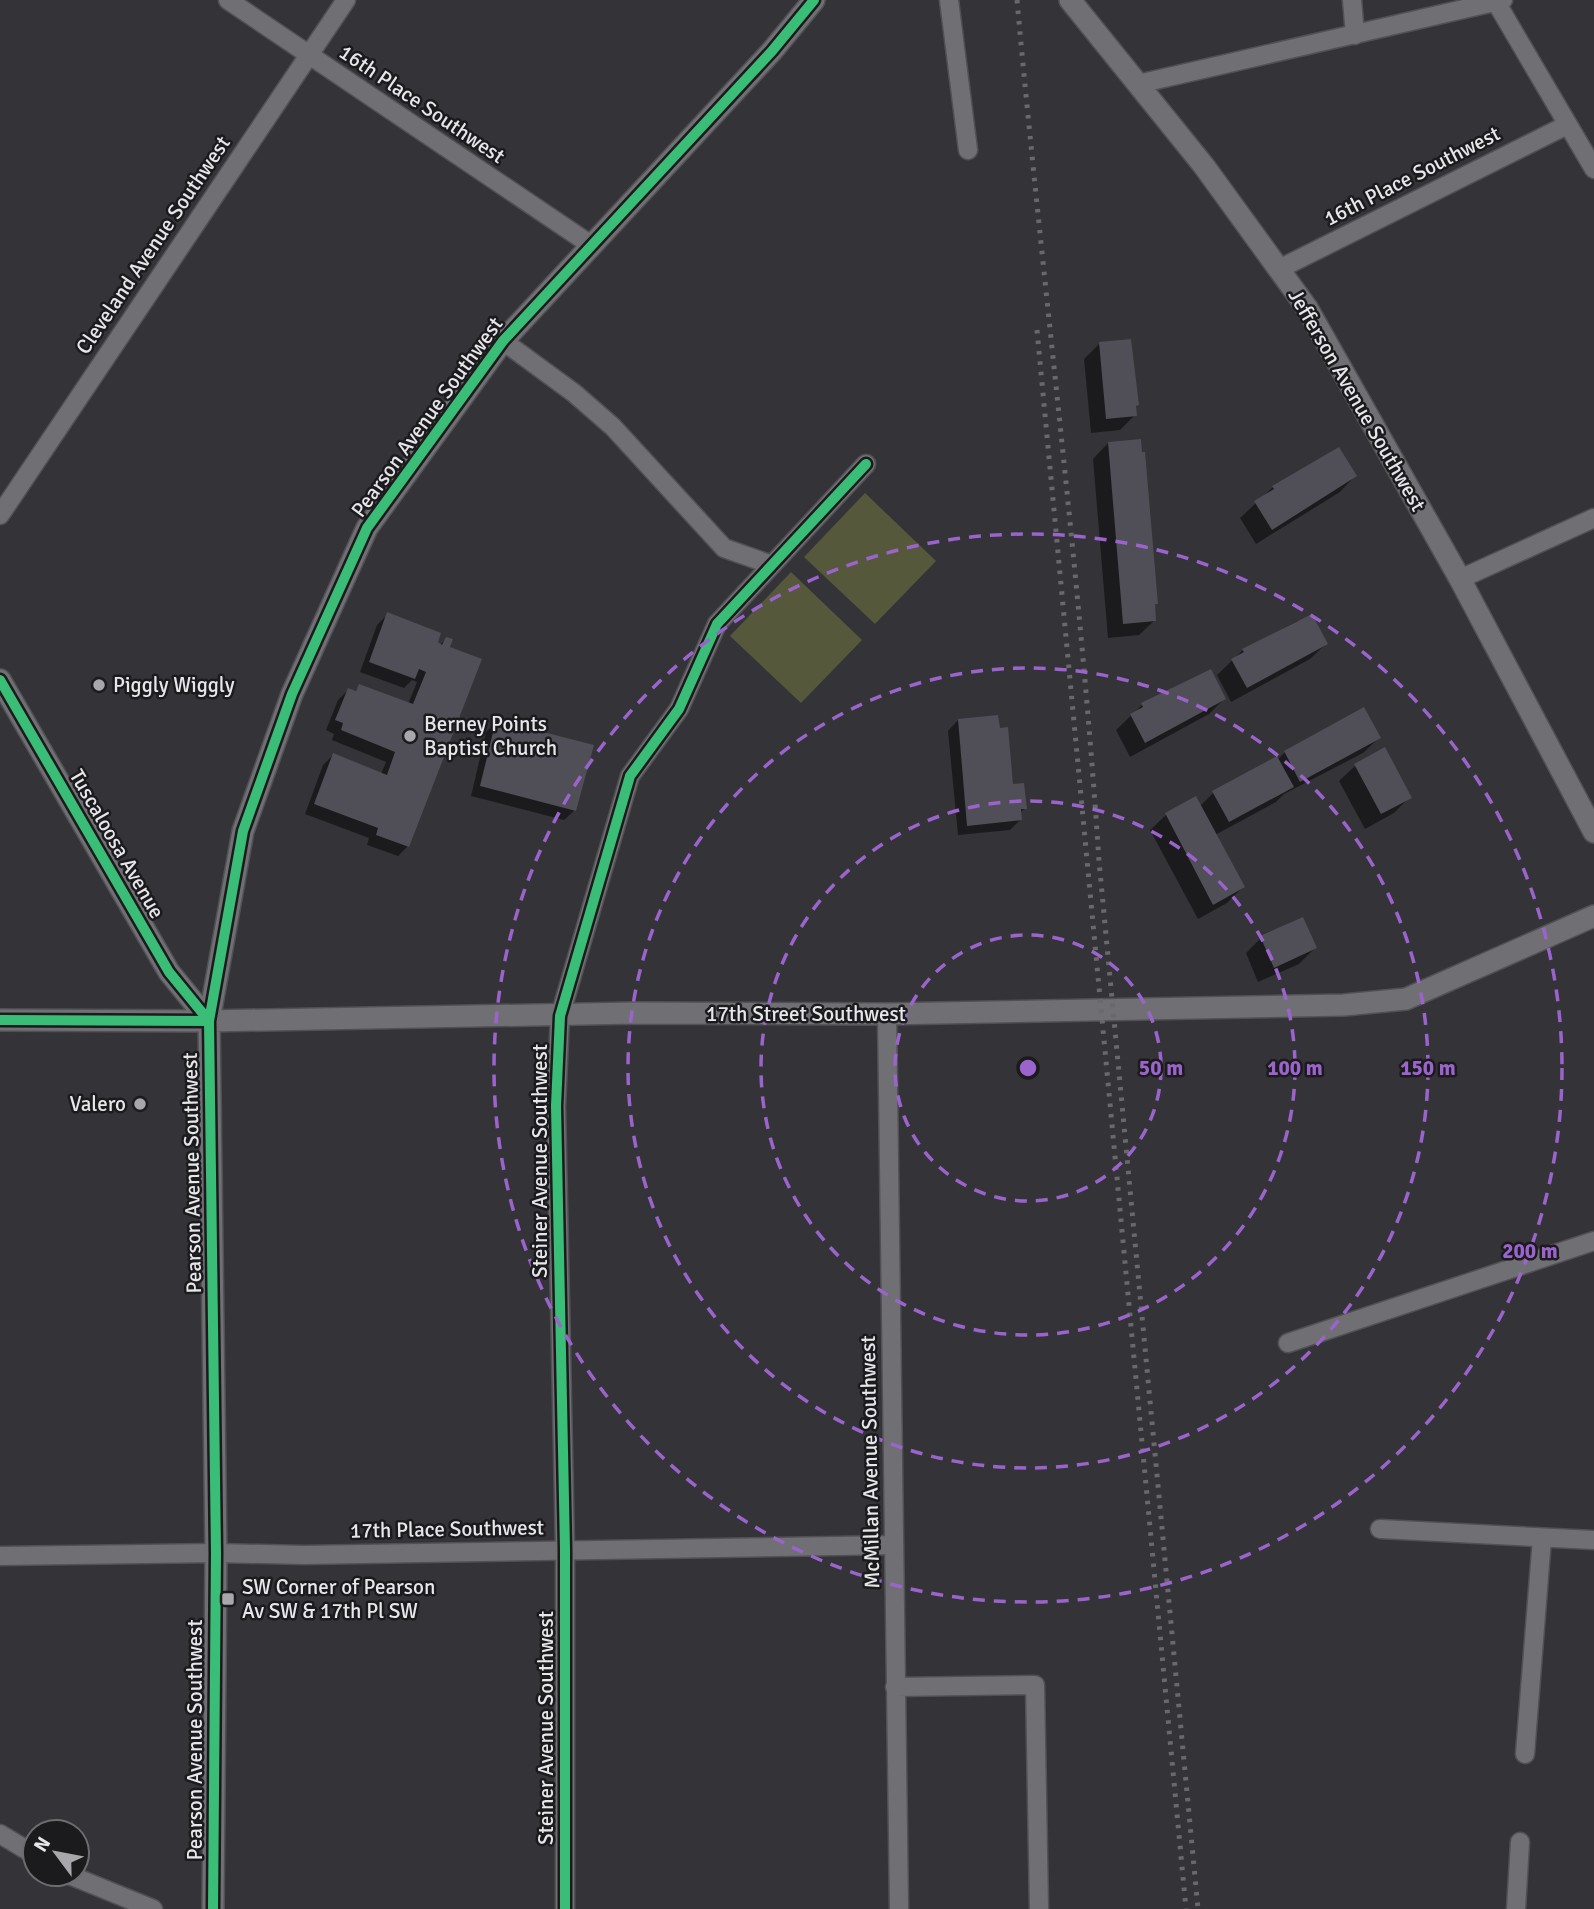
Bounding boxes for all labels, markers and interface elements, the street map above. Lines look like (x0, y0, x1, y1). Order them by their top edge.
street label: 16th Place Southwest (334, 39, 510, 169)
street label: 16th Place Southwest (1320, 120, 1504, 232)
street label: Cleveland Avenue Southwest (70, 131, 236, 359)
street label: Jefferson Avenue Southwest (1283, 284, 1431, 516)
street label: Pearson Avenue Southwest (346, 312, 508, 522)
place label: Piggly Wiggly (113, 672, 235, 698)
marker: Piggly Wiggly (91, 677, 107, 693)
place label: Berney Points Baptist Church (424, 711, 557, 761)
marker: Berney Points Baptist Church (402, 728, 418, 744)
street label: Tuscaloosa Avenue (64, 765, 170, 923)
street label: 17th Street Southwest (706, 1001, 906, 1027)
street label: Steiner Avenue Southwest (527, 1044, 553, 1278)
street label: Pearson Avenue Southwest (177, 1052, 207, 1294)
text: 50 m (1139, 1055, 1183, 1081)
text: 100 m (1267, 1055, 1323, 1081)
text: 150 m (1400, 1055, 1456, 1081)
centre of rings (1016, 1056, 1040, 1080)
place label: Valero (69, 1091, 126, 1117)
marker: Valero (132, 1096, 148, 1112)
text: 200 m (1502, 1238, 1558, 1264)
street label: McMillan Avenue Southwest (855, 1335, 885, 1589)
street label: 17th Place Southwest (350, 1514, 544, 1544)
place label: SW Corner of Pearson Av SW & 17th Pl SW (242, 1574, 435, 1624)
marker: SW Corner of Pearson Av SW & 17th Pl SW (220, 1591, 236, 1607)
street label: Steiner Avenue Southwest (533, 1611, 559, 1845)
street label: Pearson Avenue Southwest (182, 1619, 208, 1861)
north arrow (21, 1818, 91, 1888)
text: N (29, 1833, 56, 1856)

